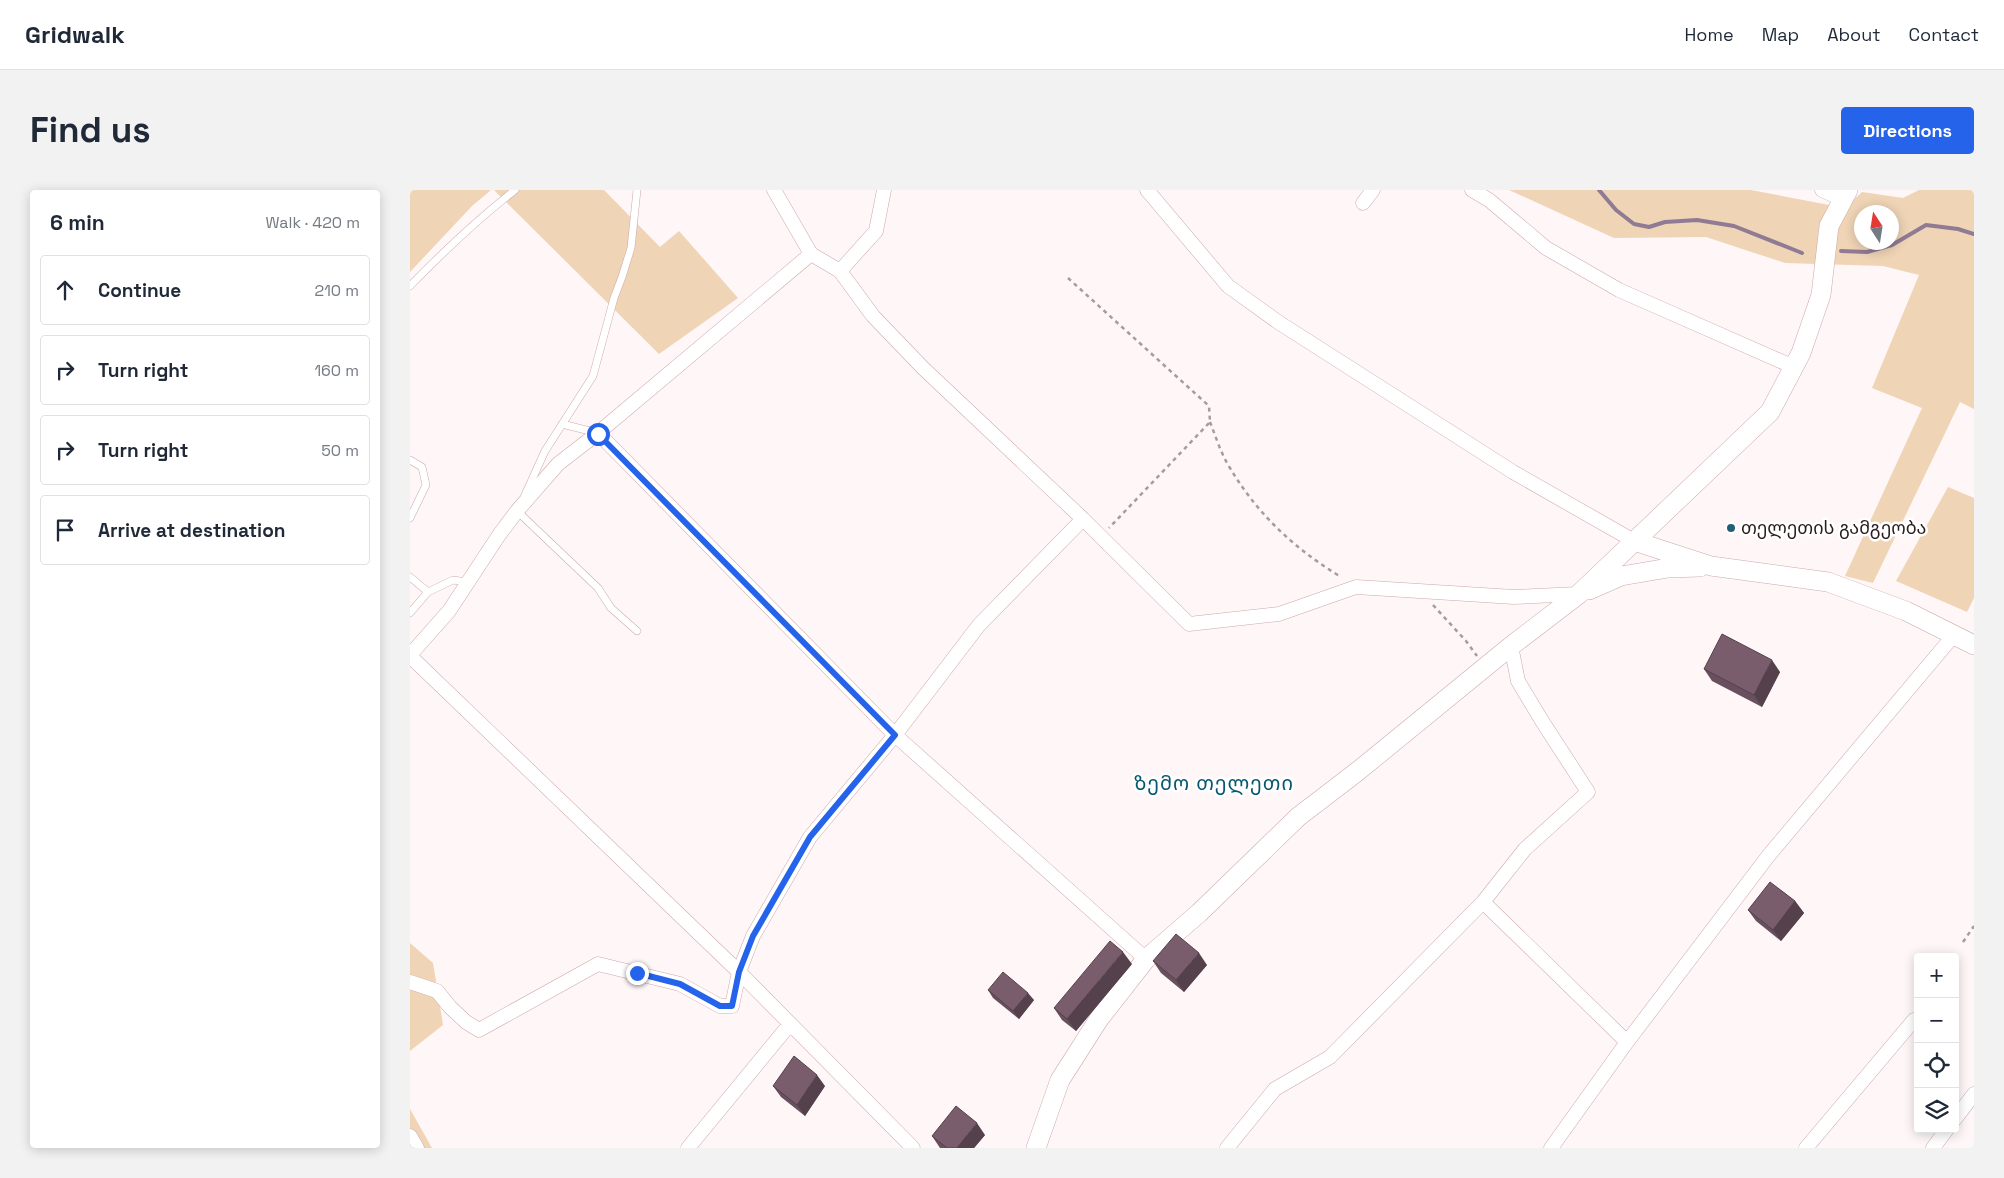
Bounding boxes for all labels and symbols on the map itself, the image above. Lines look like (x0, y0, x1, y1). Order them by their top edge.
north arrow (1854, 205, 1899, 250)
route start (587, 423, 610, 446)
place label: თელეთის გამგეობა (1741, 516, 1927, 539)
marker: თელეთის გამგეობა (1725, 522, 1737, 534)
district label: ზემო თელეთი (1134, 770, 1294, 796)
route end (626, 962, 649, 985)

